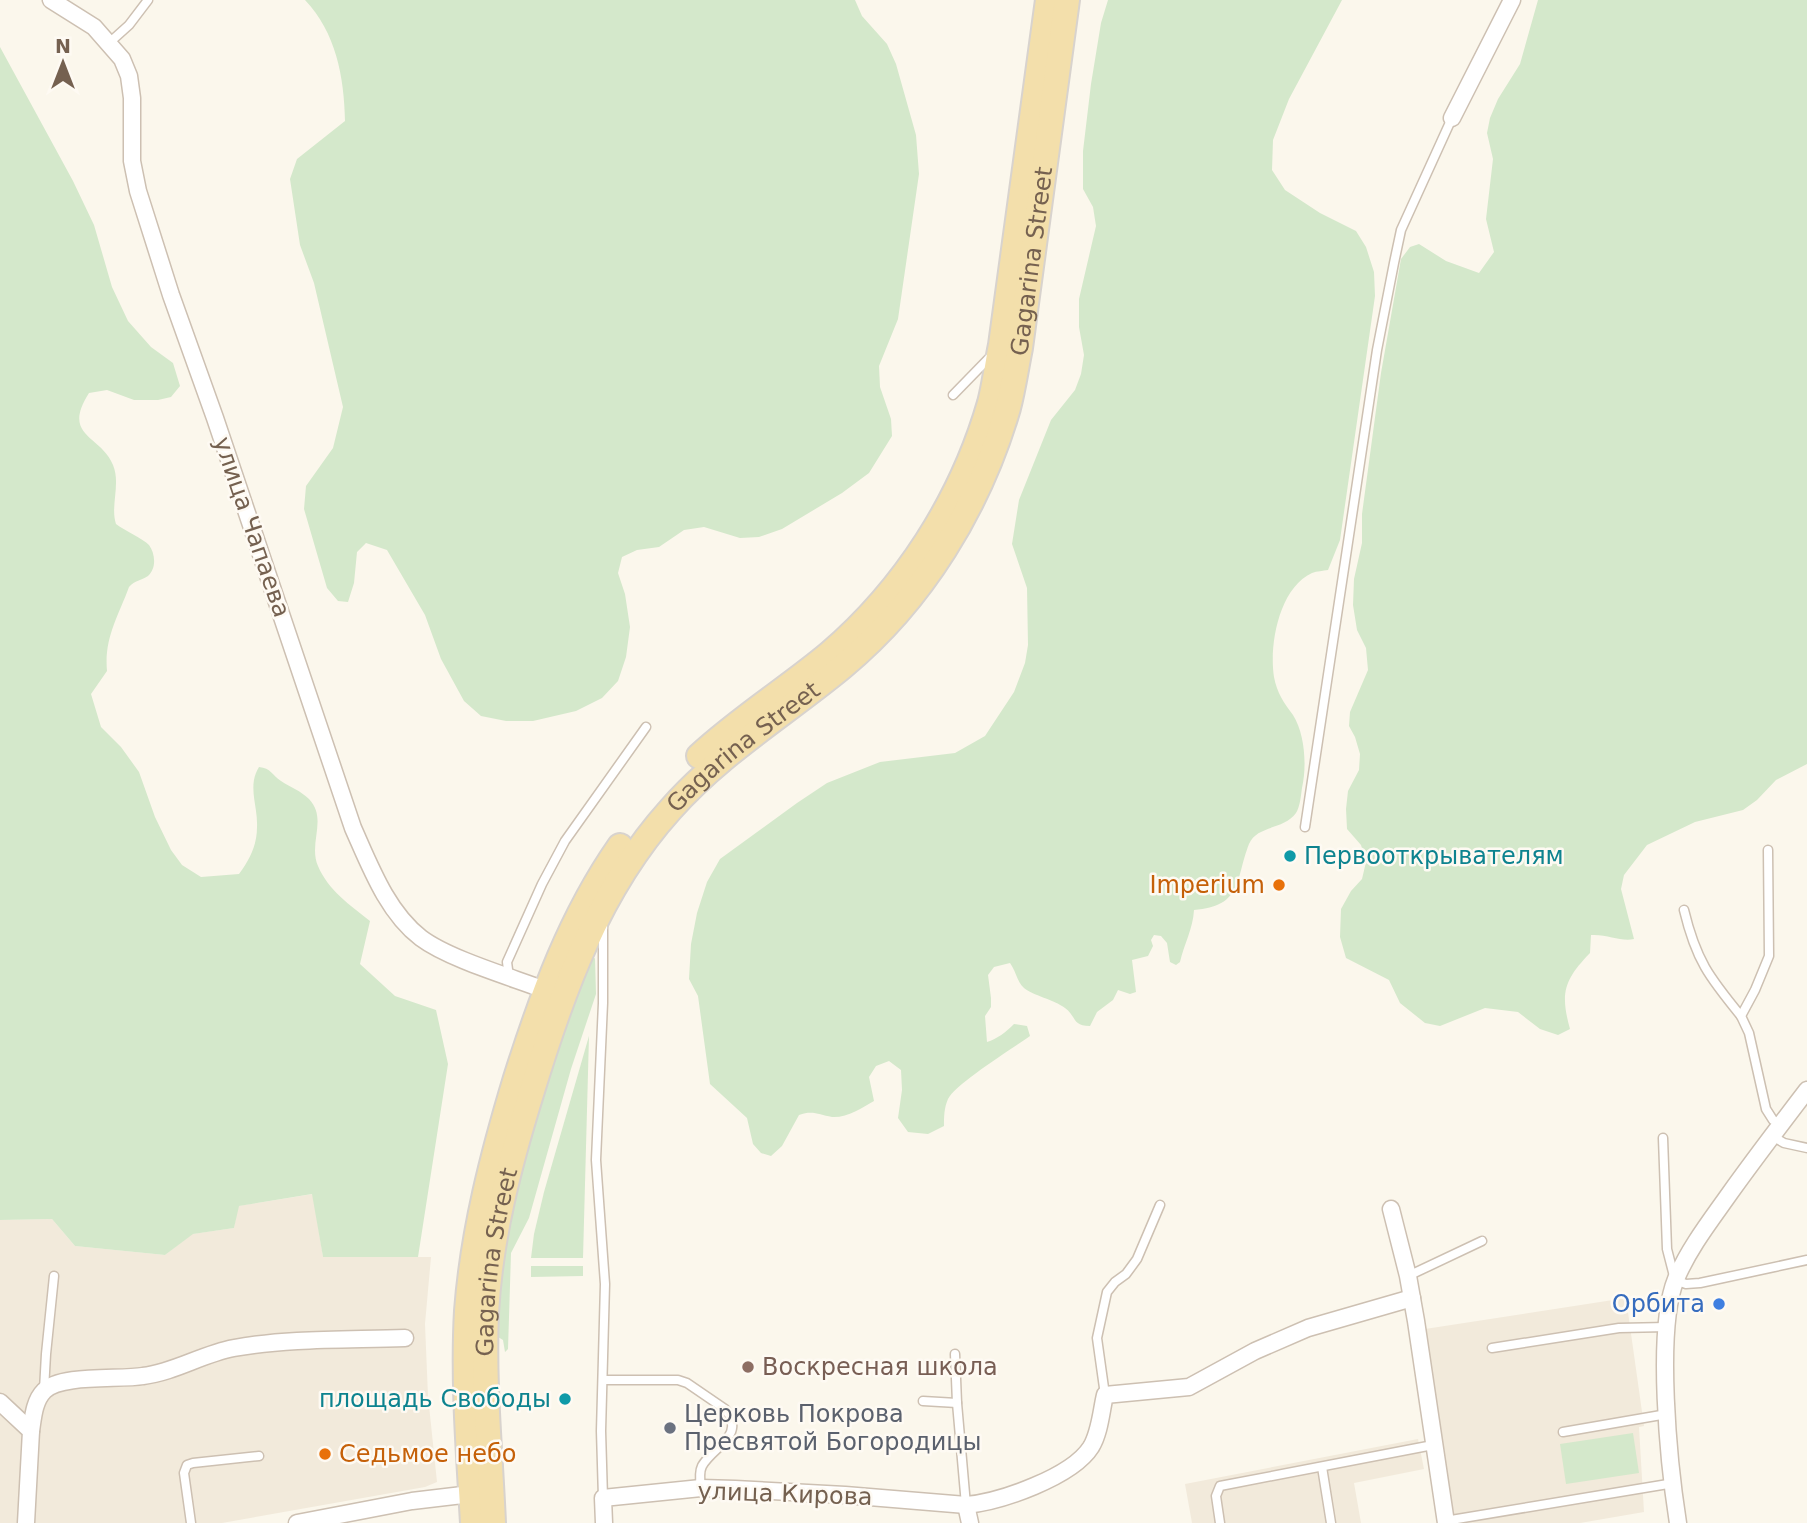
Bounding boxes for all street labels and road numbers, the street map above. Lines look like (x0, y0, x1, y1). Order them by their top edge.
street label: Gagarina Street (1005, 165, 1058, 357)
street label: улица Чапаева (208, 433, 296, 621)
street label: Gagarina Street (661, 676, 825, 818)
street label: Gagarina Street (471, 1165, 523, 1356)
street label: улица Кирова (697, 1477, 873, 1511)

